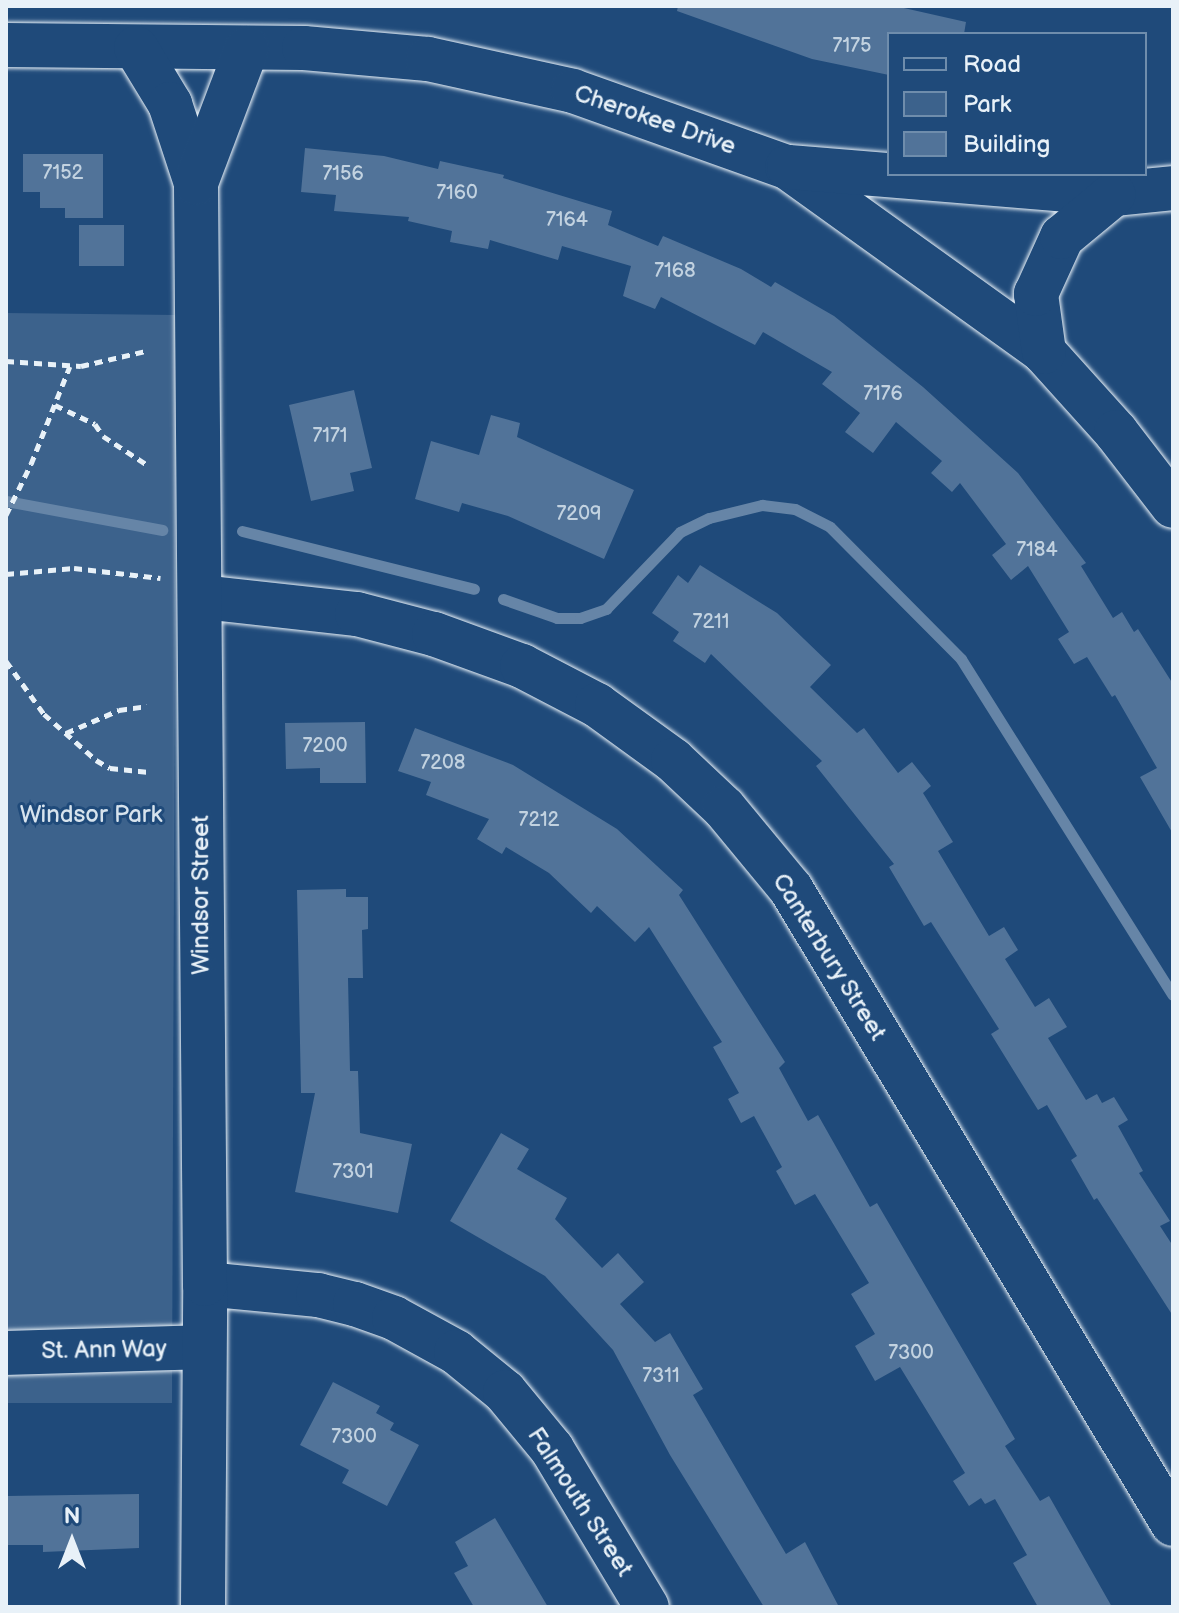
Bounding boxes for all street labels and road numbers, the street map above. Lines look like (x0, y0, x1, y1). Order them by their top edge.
street label: Cherokee Drive (570, 79, 740, 161)
street label: Windsor Street (187, 815, 215, 975)
street label: Canterbury Street (766, 867, 892, 1047)
street label: St. Ann Way (41, 1335, 167, 1365)
street label: Falmouth Street (521, 1422, 639, 1582)

